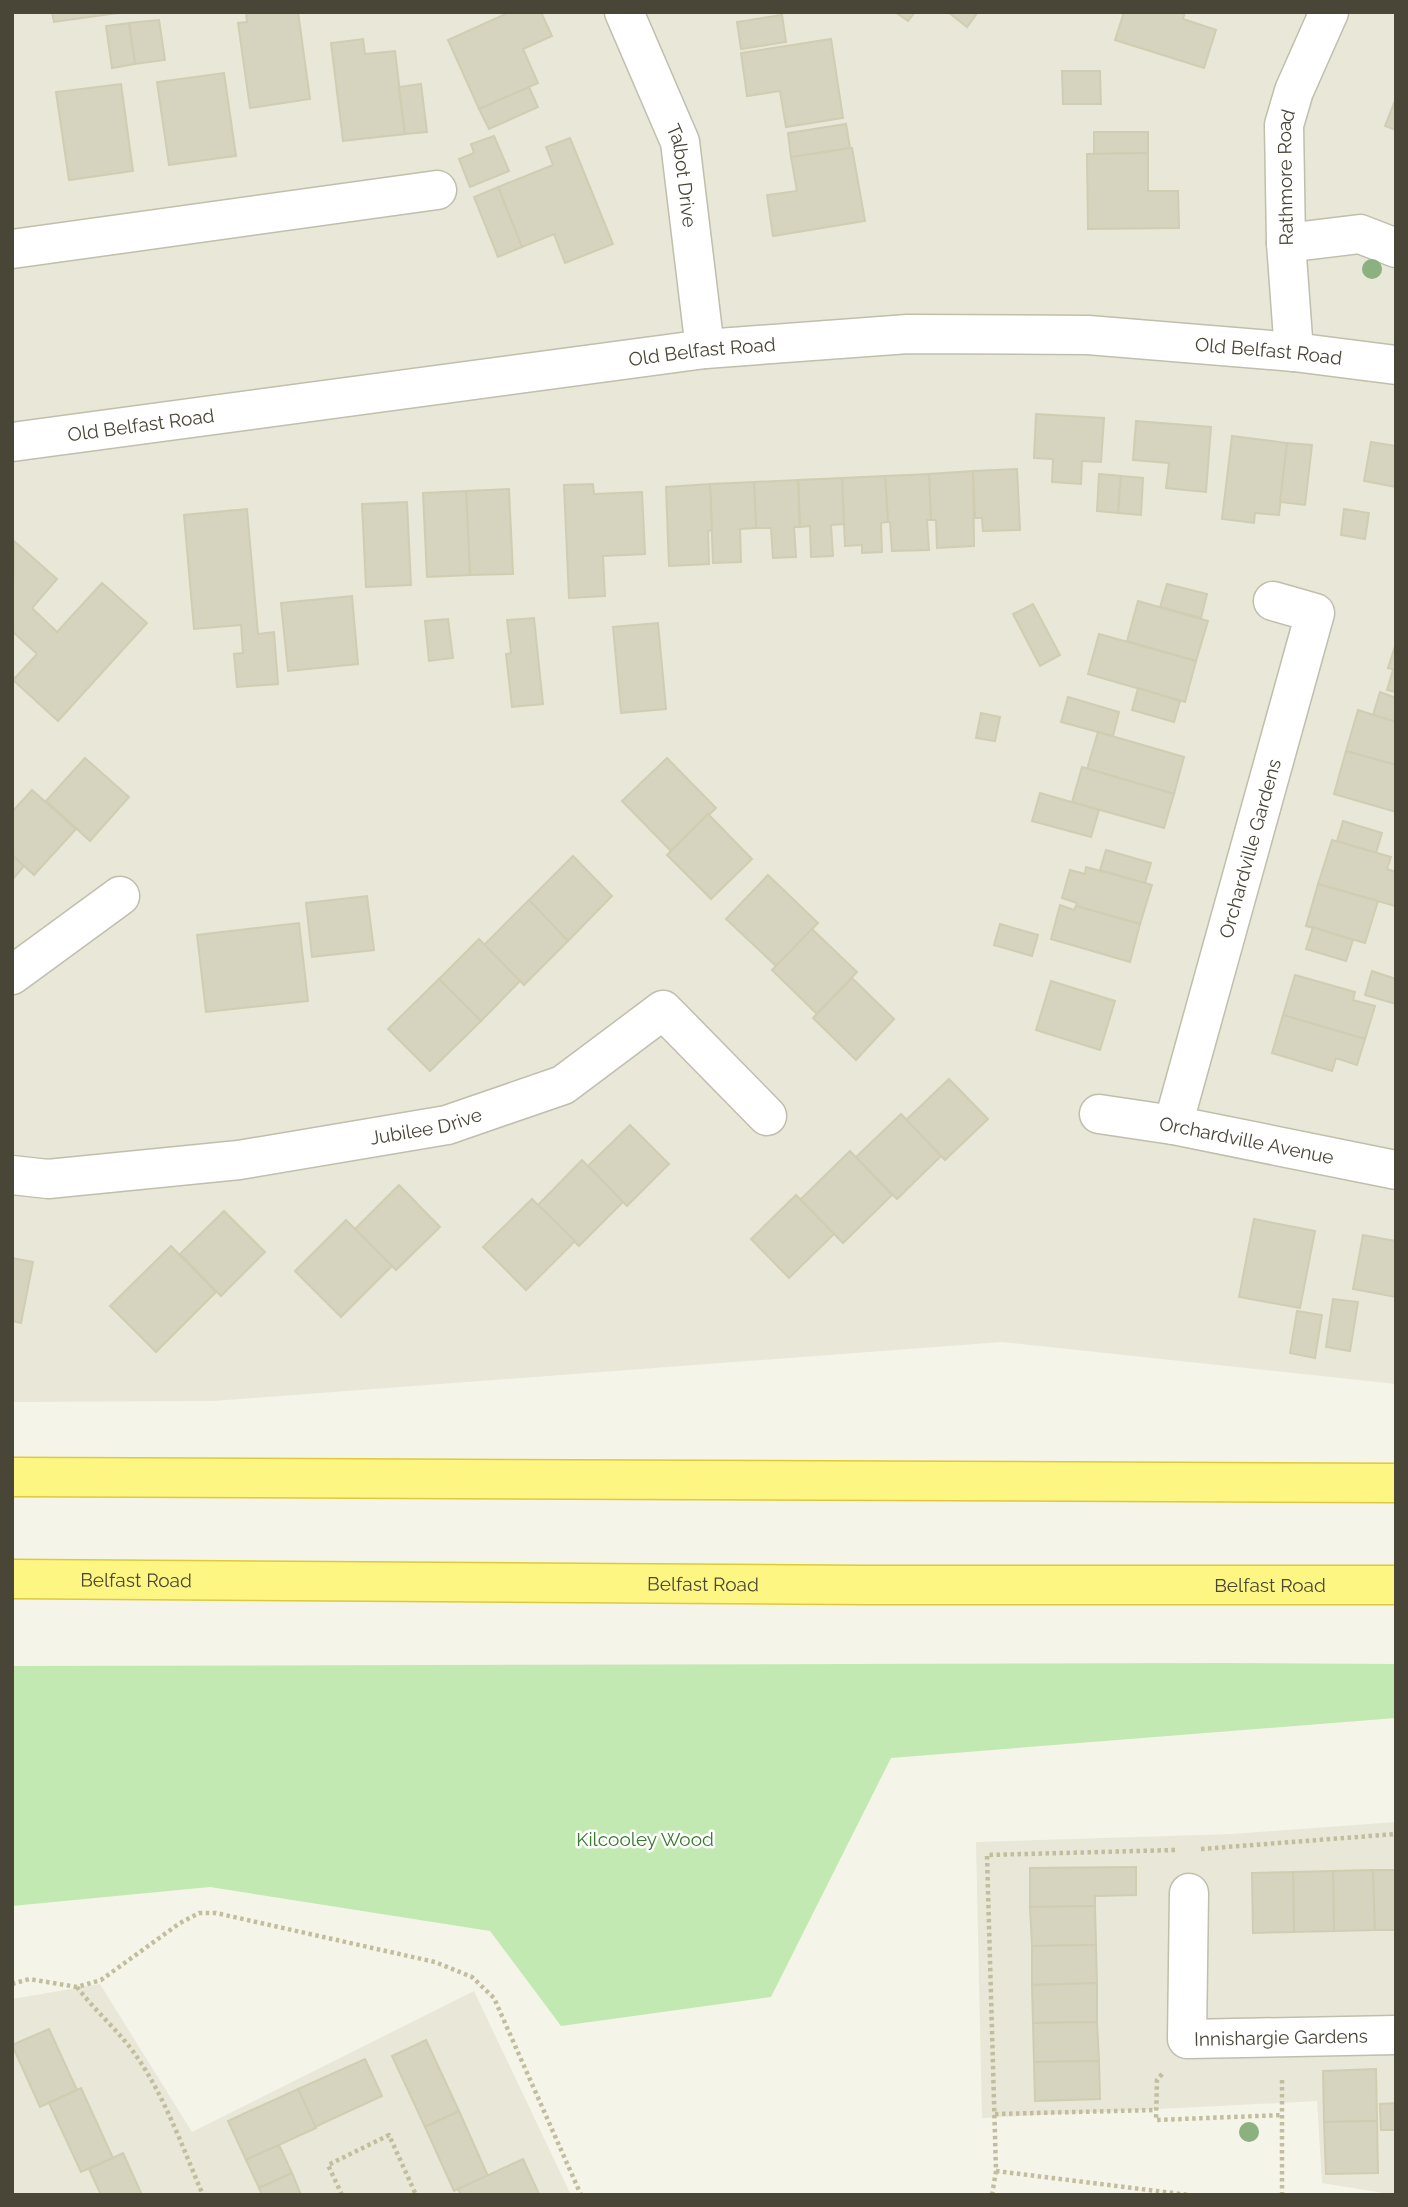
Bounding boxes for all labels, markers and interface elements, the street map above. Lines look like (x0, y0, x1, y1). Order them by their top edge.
street label: Rathmore Road (1273, 106, 1299, 246)
street label: Talbot Drive (662, 120, 701, 228)
street label: Old Belfast Road (627, 333, 776, 370)
street label: Old Belfast Road (1194, 333, 1343, 369)
street label: Old Belfast Road (66, 404, 216, 445)
street label: Orchardville Gardens (1214, 756, 1285, 940)
street label: Jubilee Drive (368, 1103, 485, 1149)
street label: Orchardville Avenue (1158, 1112, 1336, 1168)
street label: Belfast Road (80, 1568, 192, 1591)
street label: Belfast Road (647, 1572, 759, 1595)
street label: Belfast Road (1214, 1574, 1326, 1596)
park label: Kilcooley Wood (576, 1828, 714, 1850)
street label: Innishargie Gardens (1194, 2025, 1368, 2050)

